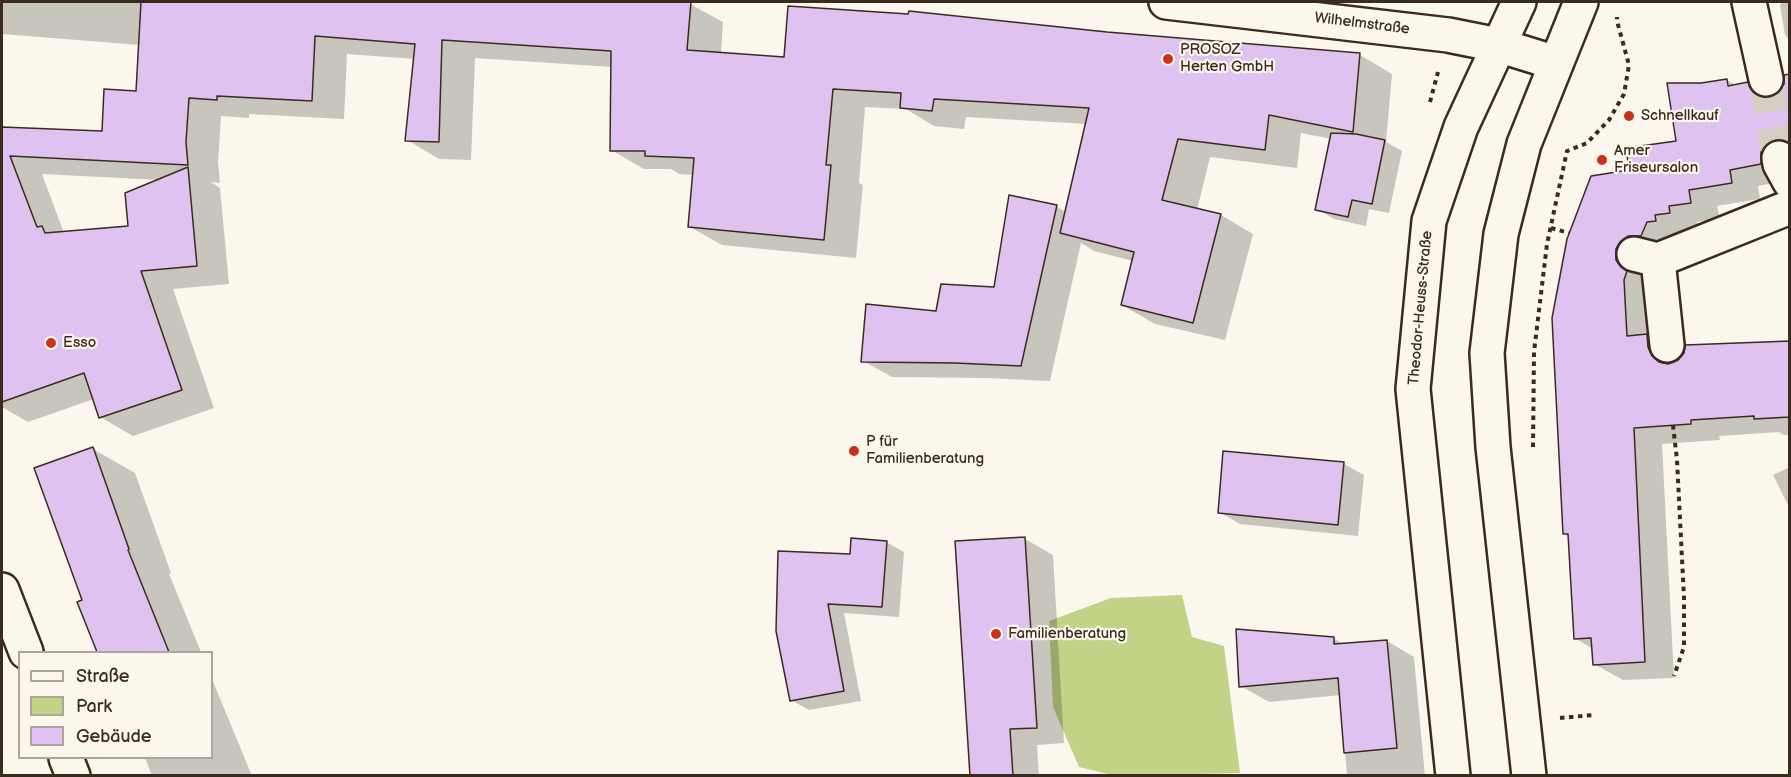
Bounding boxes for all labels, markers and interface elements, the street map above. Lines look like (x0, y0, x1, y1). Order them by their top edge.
street label: Wilhelmstraße (1313, 9, 1411, 39)
place label: PROSOZ Herten GmbH (1180, 41, 1274, 76)
marker: PROSOZ Herten GmbH (1161, 52, 1175, 66)
place label: Schnellkauf (1641, 107, 1719, 125)
marker: Schnellkauf (1622, 109, 1636, 123)
place label: Amer Friseursalon (1614, 142, 1698, 177)
marker: Amer Friseursalon (1595, 153, 1609, 167)
street label: Theodor-Heuss-Straße (1405, 230, 1437, 386)
place label: Esso (63, 334, 96, 352)
marker: Esso (44, 336, 58, 350)
place label: P für Familienberatung (866, 433, 984, 468)
marker: P für Familienberatung (847, 444, 861, 458)
place label: Familienberatung (1008, 625, 1126, 643)
marker: Familienberatung (989, 627, 1003, 641)
legend (18, 651, 213, 759)
text: Straße (76, 666, 129, 687)
text: Park (76, 696, 112, 717)
text: Gebäude (76, 726, 152, 747)

